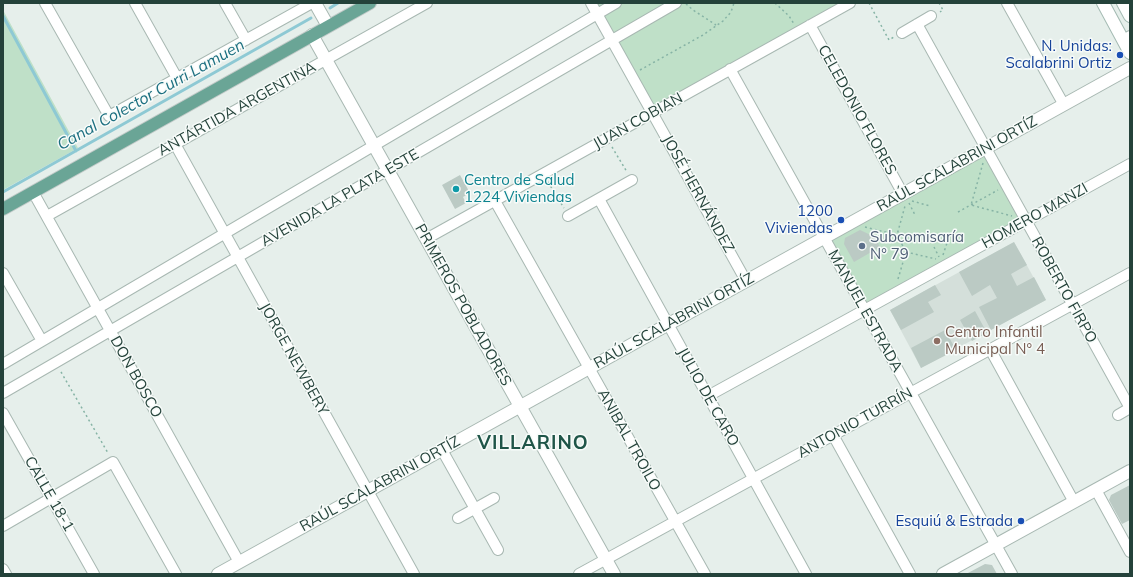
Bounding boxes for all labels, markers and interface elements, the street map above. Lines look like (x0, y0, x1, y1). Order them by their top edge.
water label: Canal Colector Curri Lamuen (54, 35, 248, 155)
place label: N. Unidas: Scalabrini Ortiz (1005, 37, 1112, 72)
street label: CELEDONIO FLORES (814, 42, 900, 178)
marker: N. Unidas: Scalabrini Ortiz (1115, 50, 1125, 60)
street label: ANTÁRTIDA ARGENTINA (155, 58, 319, 160)
street label: JUAN COBIAN (590, 89, 686, 153)
street label: RAÚL SCALABRINI ORTÍZ (874, 112, 1040, 216)
street label: JOSÉ HERNÁNDEZ (658, 132, 738, 256)
street label: AVENIDA LA PLATA ESTE (258, 145, 422, 251)
place label: Centro de Salud 1224 Viviendas (464, 171, 574, 206)
street label: HOMERO MANZI (979, 179, 1091, 253)
marker: Centro de Salud 1224 Viviendas (451, 184, 461, 194)
place label: 1200 Viviendas (765, 202, 833, 237)
marker: 1200 Viviendas (836, 215, 846, 225)
street label: PRIMEROS POBLADORES (411, 221, 515, 389)
place label: Subcomisaría N° 79 (870, 228, 964, 263)
street label: ROBERTO FIRPO (1027, 234, 1101, 346)
marker: Subcomisaría N° 79 (857, 241, 867, 251)
street label: MANUEL ESTRADA (824, 247, 906, 375)
street label: RAÚL SCALABRINI ORTÍZ (591, 269, 757, 373)
street label: JORGE NEWBERY (256, 300, 332, 418)
place label: Centro Infantil Municipal N° 4 (945, 323, 1045, 358)
street label: DON BOSCO (106, 333, 166, 421)
marker: Centro Infantil Municipal N° 4 (932, 336, 942, 346)
street label: JULIO DE CARO (673, 344, 743, 450)
street label: ANTONIO TURRÍN (794, 384, 916, 462)
street label: ANIBAL TROILO (594, 386, 664, 494)
street label: RAÚL SCALABRINI ORTÍZ (297, 432, 463, 536)
district label: VILLARINO (477, 432, 589, 454)
street label: CALLE 18-1 (20, 453, 78, 535)
place label: Esquiú & Estrada (895, 512, 1013, 530)
marker: Esquiú & Estrada (1016, 516, 1026, 526)

